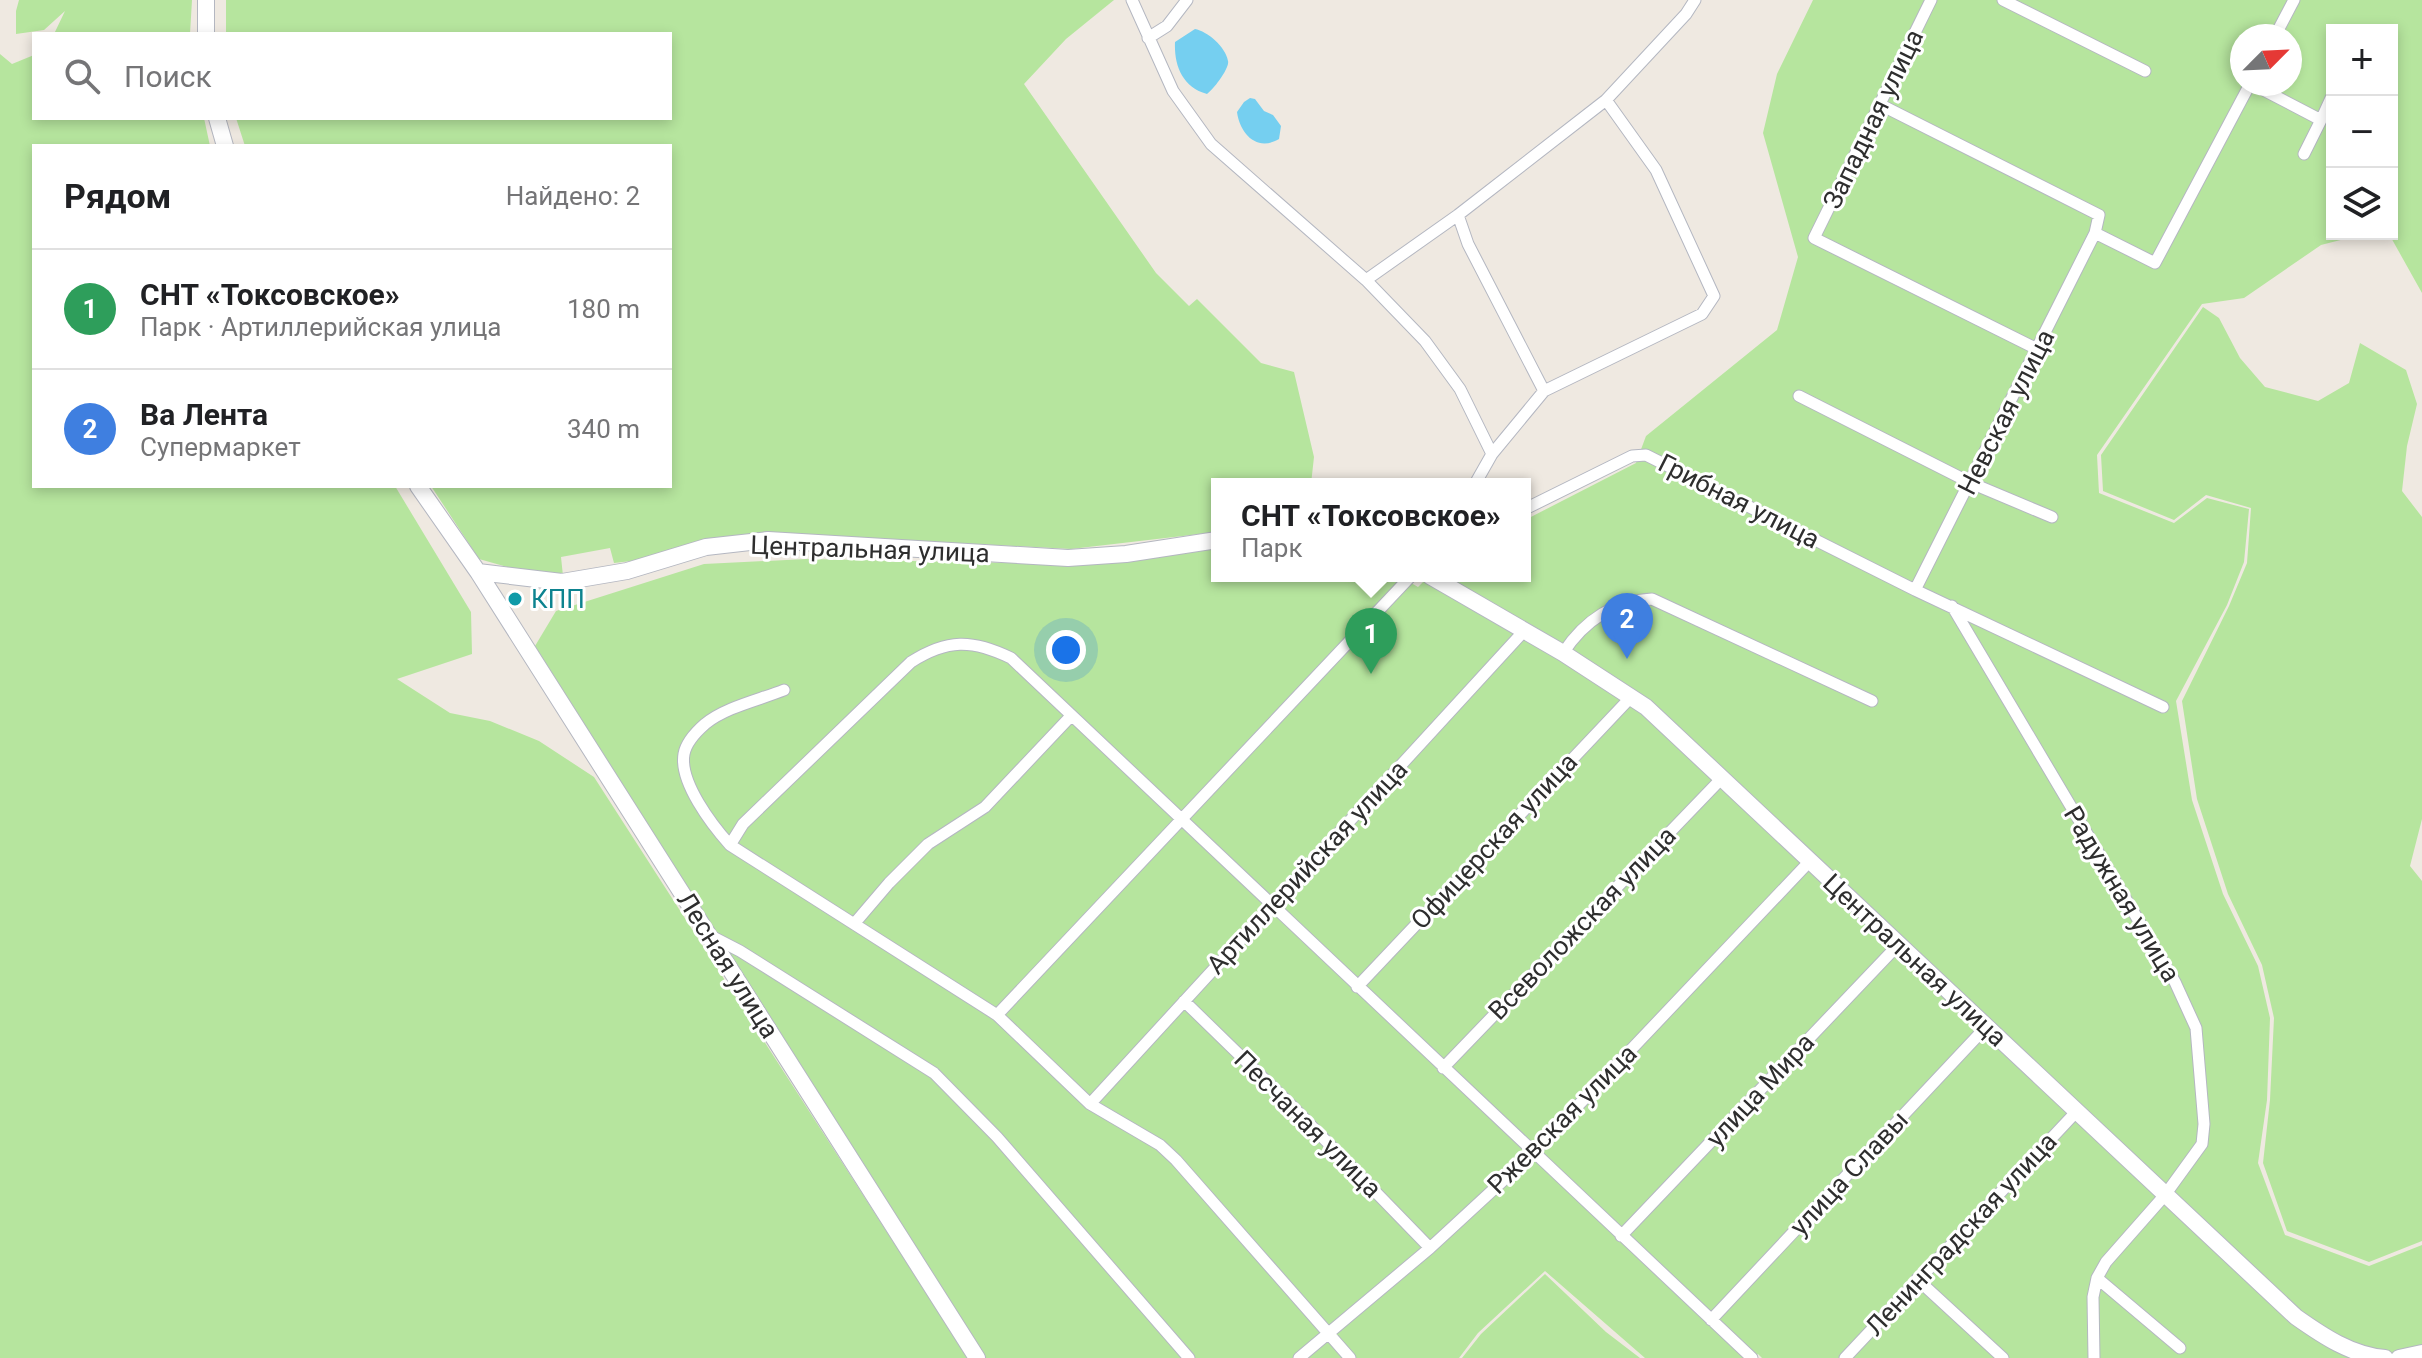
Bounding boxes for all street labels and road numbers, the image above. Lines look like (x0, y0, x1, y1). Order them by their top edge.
street label: Западная улица (1817, 24, 1929, 214)
street label: Невская улица (1952, 325, 2060, 499)
street label: Грибная улица (1653, 447, 1825, 555)
street label: Центральная улица (750, 530, 990, 568)
street label: Офицерская улица (1405, 747, 1583, 935)
street label: Артиллерийская улица (1200, 754, 1414, 980)
street label: Радужная улица (2058, 801, 2186, 987)
street label: Всеволожская улица (1482, 820, 1682, 1026)
street label: Центральная улица (1817, 867, 2013, 1053)
street label: Лесная улица (671, 886, 785, 1044)
street label: улица Мира (1700, 1027, 1820, 1153)
street label: Ржевская улица (1481, 1038, 1643, 1200)
street label: Песчаная улица (1228, 1044, 1388, 1204)
street label: улица Славы (1784, 1105, 1914, 1241)
street label: Ленинградская улица (1859, 1126, 2063, 1342)

